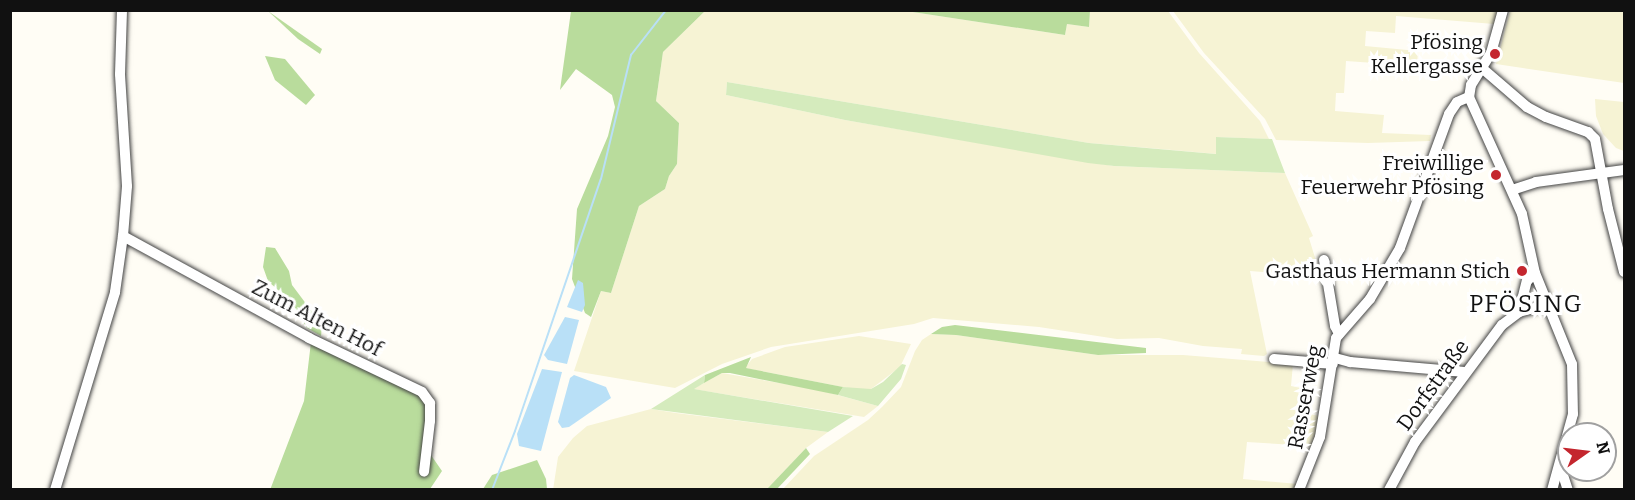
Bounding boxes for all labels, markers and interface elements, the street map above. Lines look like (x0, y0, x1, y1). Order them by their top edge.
place label: Pfösing Kellergasse (1371, 29, 1483, 79)
marker: Pfösing Kellergasse (1488, 47, 1502, 61)
place label: Freiwillige Feuerwehr Pfösing (1301, 150, 1484, 200)
marker: Freiwillige Feuerwehr Pfösing (1489, 168, 1503, 182)
place label: Gasthaus Hermann Stich (1265, 258, 1510, 284)
marker: Gasthaus Hermann Stich (1515, 264, 1529, 278)
street label: Zum Alten Hof (248, 274, 386, 362)
district label: PFÖSING (1469, 291, 1583, 319)
street label: Dorfstraße (1392, 335, 1474, 435)
street label: Rasserweg (1283, 343, 1327, 451)
north arrow (1557, 422, 1617, 482)
text: N (1592, 440, 1614, 456)

